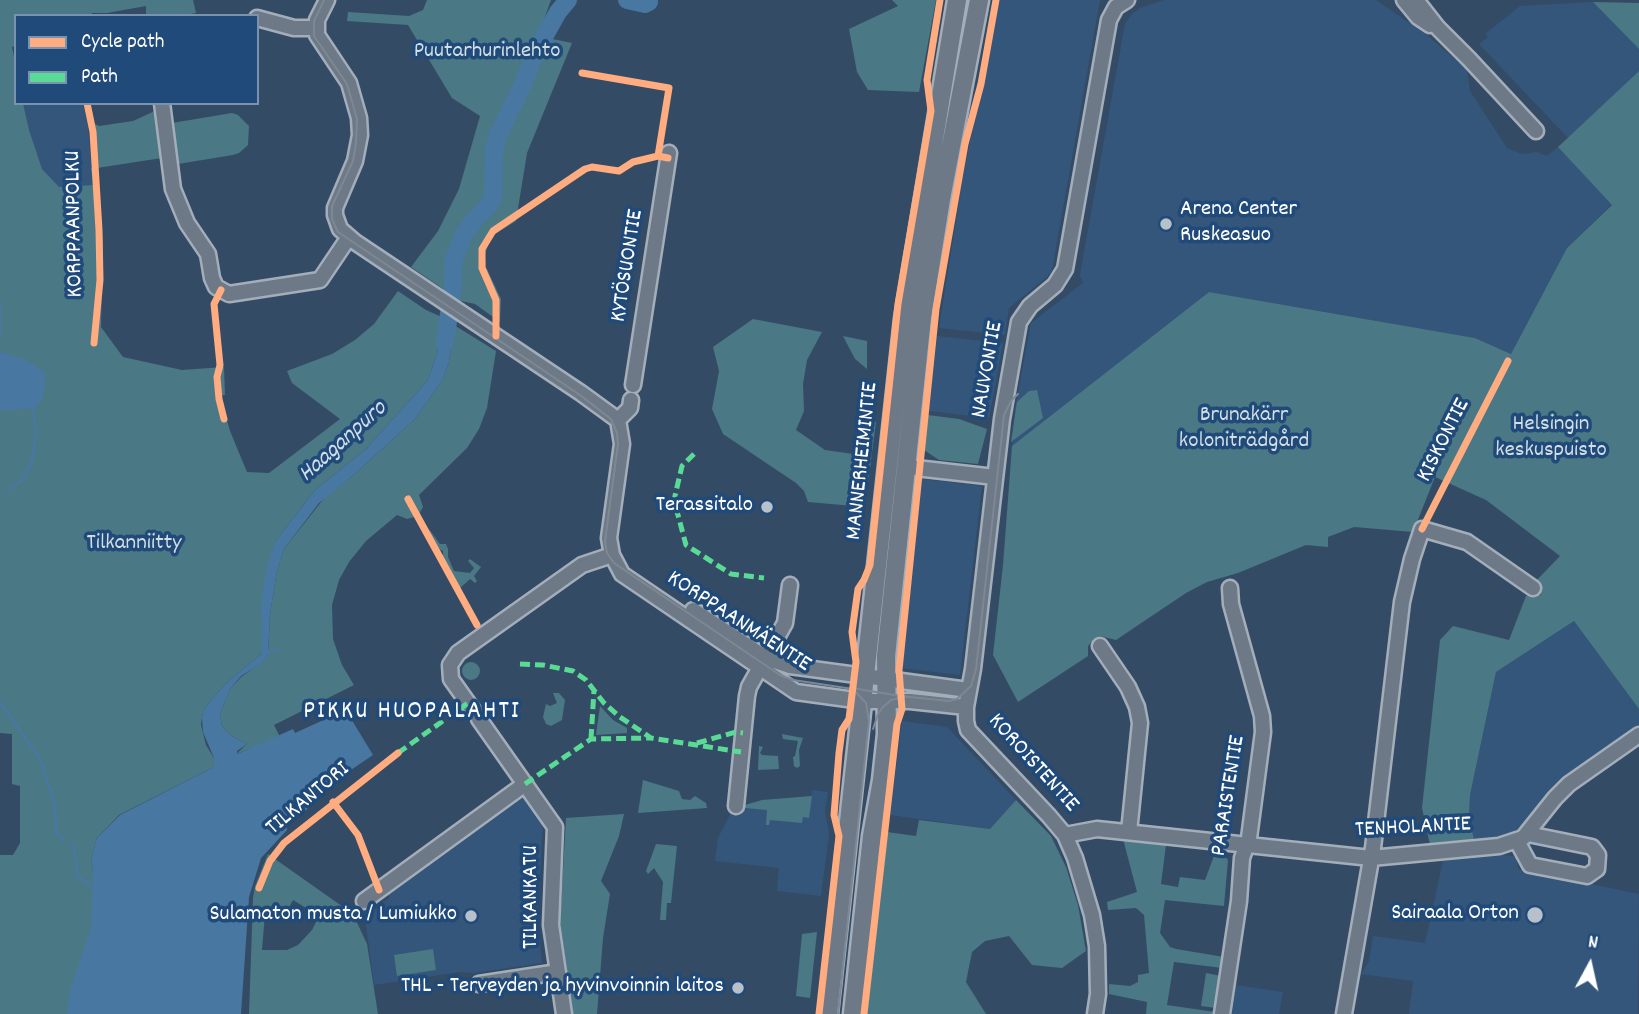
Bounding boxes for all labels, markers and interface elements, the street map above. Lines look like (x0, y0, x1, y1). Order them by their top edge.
legend (14, 14, 259, 105)
text: Cycle path (81, 28, 164, 58)
park label: Puutarhurinlehto (414, 39, 560, 67)
text: Path (81, 63, 118, 93)
street label: KORPPAANPOLKU (61, 150, 91, 298)
place label: Arena Center Ruskeasuo (1180, 197, 1297, 251)
street label: KYTÖSUONTIE (607, 208, 651, 324)
marker: Arena Center Ruskeasuo (1158, 216, 1174, 232)
street label: NAUVONTIE (967, 320, 1011, 420)
street label: MANNERHEIMINTIE (842, 381, 886, 541)
street label: KISKONTIE (1412, 395, 1478, 487)
water label: Haaganpuro (294, 396, 394, 490)
park label: Brunakärr koloniträdgård (1179, 403, 1309, 457)
park label: Helsingin keskuspuisto (1495, 412, 1607, 466)
place label: Terassitalo (656, 493, 753, 521)
marker: Terassitalo (759, 499, 775, 515)
park label: Tilkanniitty (86, 531, 182, 559)
street label: KORPPAANMÄENTIE (661, 566, 815, 680)
district label: PIKKU HUOPALAHTI (305, 697, 519, 729)
street label: KOROISTENTIE (980, 709, 1084, 819)
street label: PARAISTENTIE (1207, 734, 1253, 858)
street label: TILKANTORI (261, 757, 357, 843)
street label: TENHOLANTIE (1354, 812, 1472, 846)
street label: TILKANKATU (519, 845, 547, 949)
place label: Sairaala Orton (1391, 901, 1519, 929)
place label: Sulamaton musta / Lumiukko (209, 902, 457, 930)
marker: Sairaala Orton (1525, 905, 1545, 925)
marker: Sulamaton musta / Lumiukko (463, 908, 479, 924)
north arrow (1555, 930, 1625, 1000)
text: N (1586, 930, 1600, 958)
place label: THL - Terveyden ja hyvinvoinnin laitos (401, 974, 724, 1002)
marker: THL - Terveyden ja hyvinvoinnin laitos (730, 980, 746, 996)

